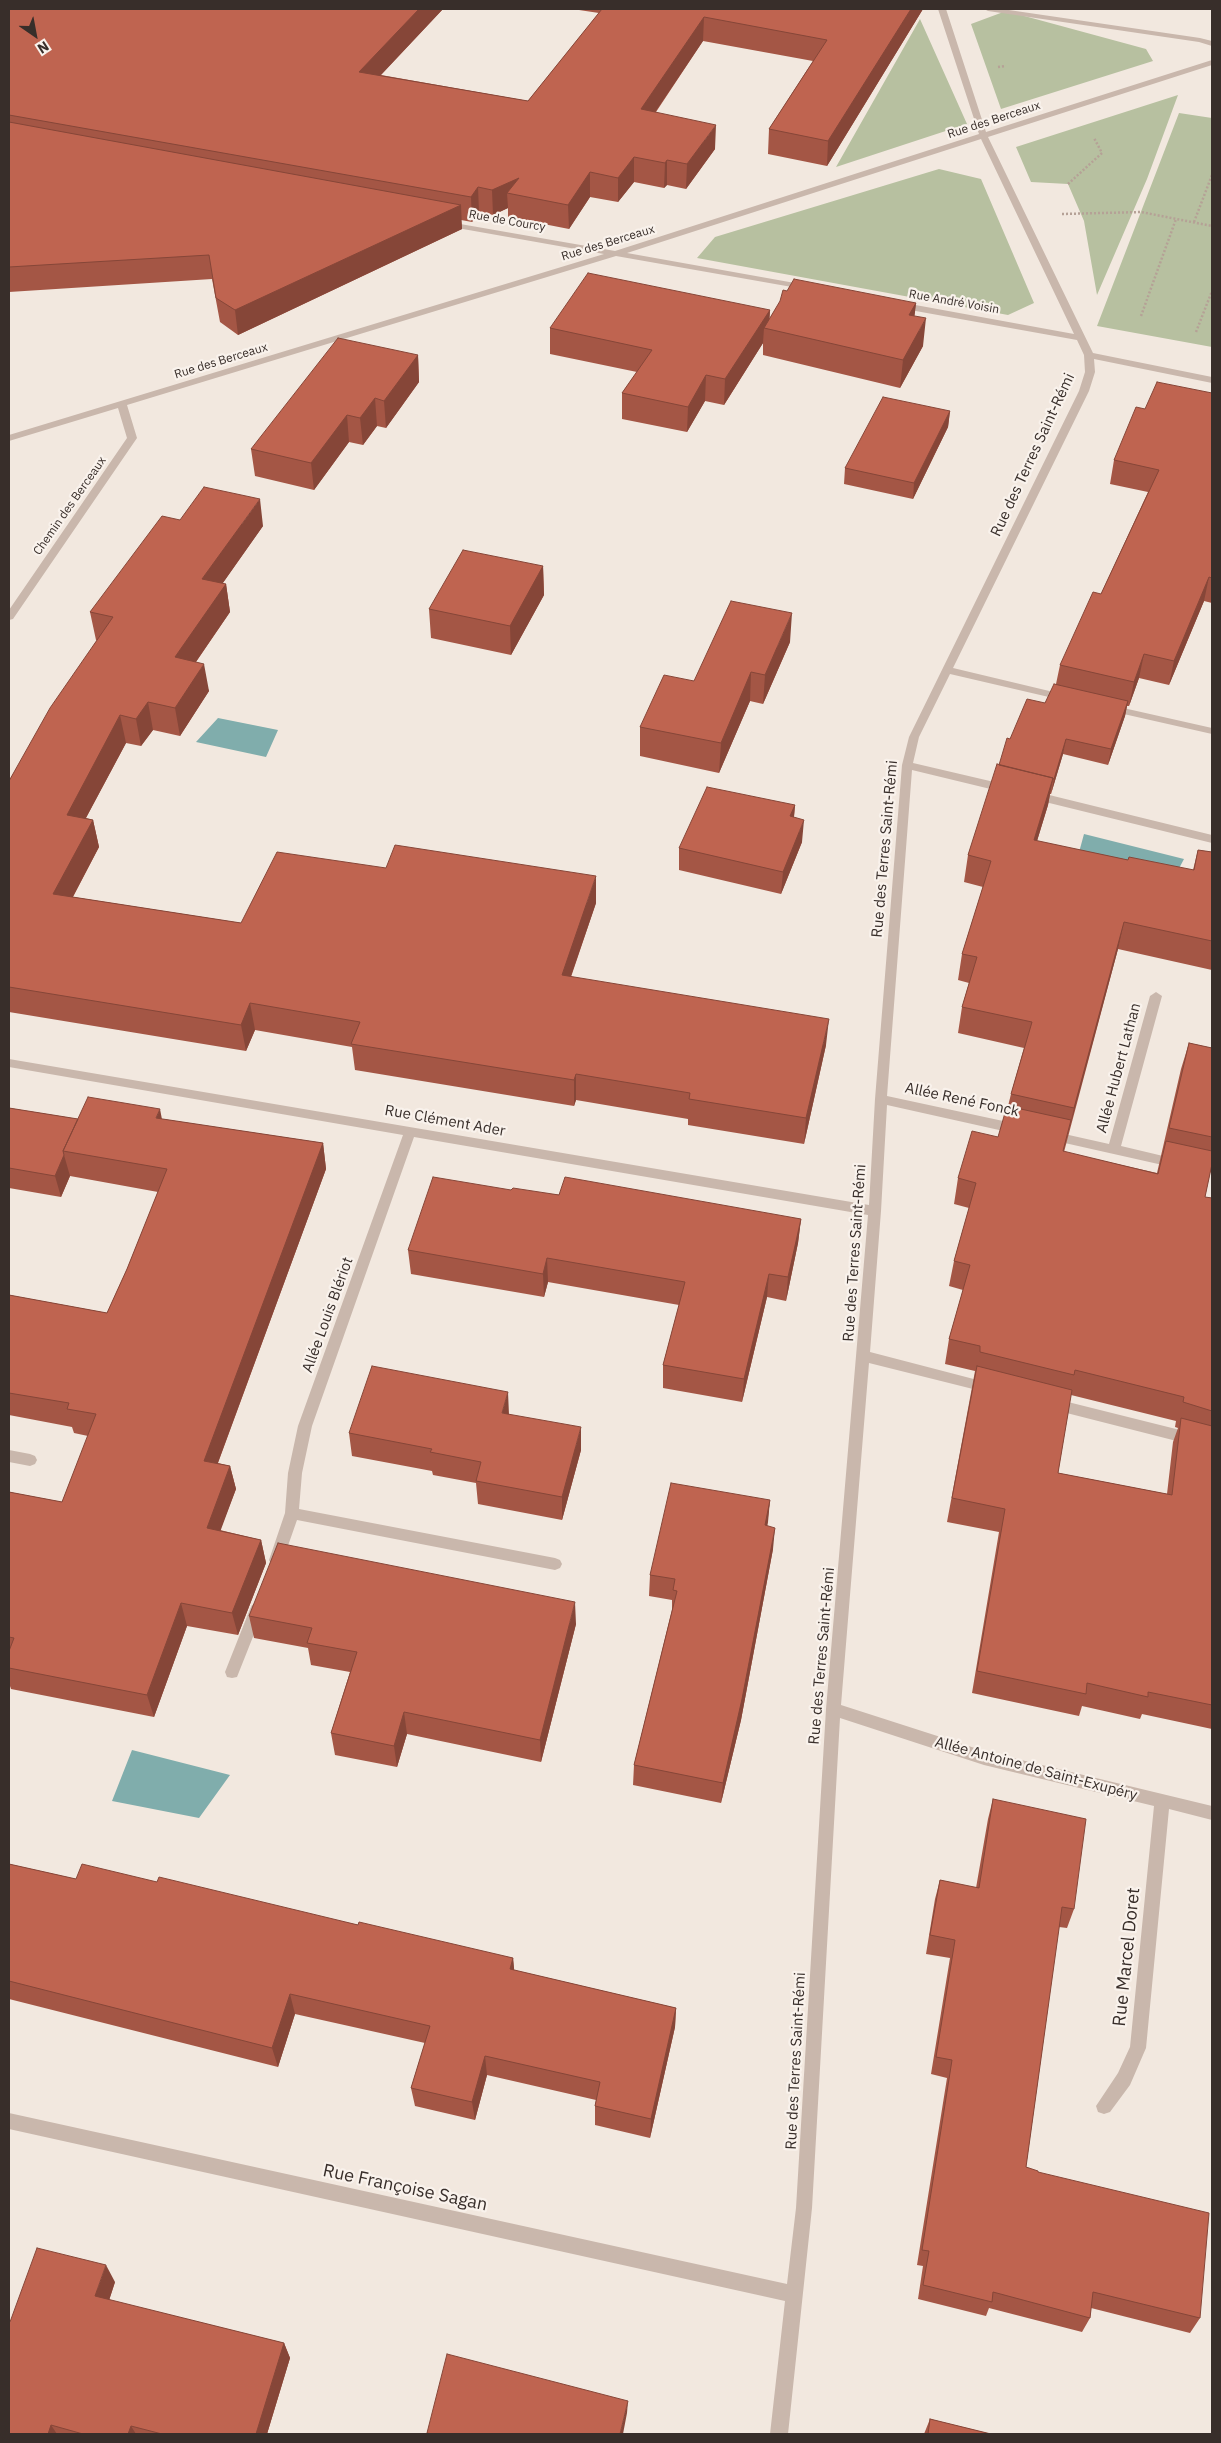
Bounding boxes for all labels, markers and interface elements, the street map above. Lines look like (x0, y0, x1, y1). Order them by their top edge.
north arrow (10, 10, 60, 60)
text: N (34, 37, 52, 58)
street label: Rue des Berceaux (946, 98, 1042, 142)
street label: Rue de Courcy (468, 207, 546, 235)
street label: Rue des Berceaux (560, 222, 656, 264)
street label: Rue André Voisin (908, 287, 1000, 317)
street label: Rue des Berceaux (173, 340, 269, 382)
street label: Rue des Terres Saint-Rémi (987, 371, 1079, 539)
street label: Chemin des Berceaux (31, 454, 109, 558)
street label: Rue des Terres Saint-Rémi (868, 760, 902, 938)
street label: Allée Hubert Lathan (1093, 1001, 1145, 1135)
street label: Allée René Fonck (903, 1079, 1021, 1121)
street label: Rue Clément Ader (383, 1102, 507, 1140)
street label: Rue des Terres Saint-Rémi (840, 1164, 870, 1342)
street label: Allée Louis Blériot (299, 1255, 357, 1375)
street label: Rue des Terres Saint-Rémi (805, 1567, 839, 1745)
street label: Allée Antoine de Saint-Exupéry (933, 1733, 1139, 1805)
street label: Rue Marcel Doret (1109, 1887, 1145, 2027)
street label: Rue des Terres Saint-Rémi (782, 1972, 810, 2150)
street label: Rue Françoise Sagan (321, 2160, 489, 2216)

